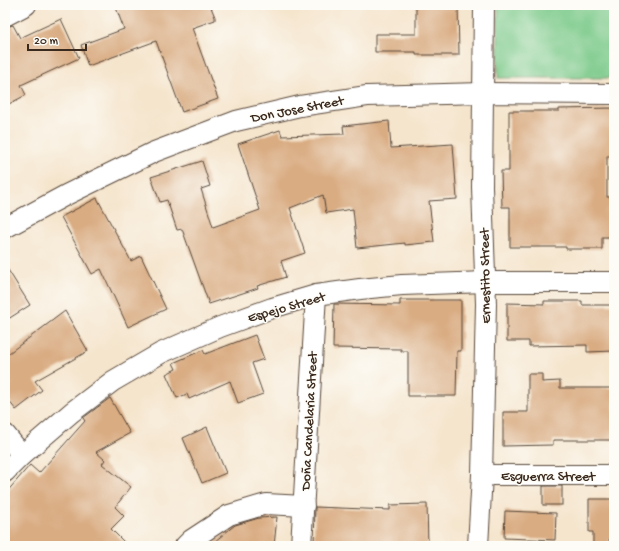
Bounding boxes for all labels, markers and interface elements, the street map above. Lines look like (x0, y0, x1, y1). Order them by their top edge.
scale bar (28, 26, 86, 52)
text: 20 m (34, 35, 59, 49)
street label: Don Jose Street (249, 93, 347, 128)
street label: Ernestito Street (477, 227, 496, 324)
street label: Espejo Street (246, 289, 329, 328)
street label: Doña Candelaria Street (298, 350, 323, 492)
street label: Esguerra Street (501, 469, 596, 486)

